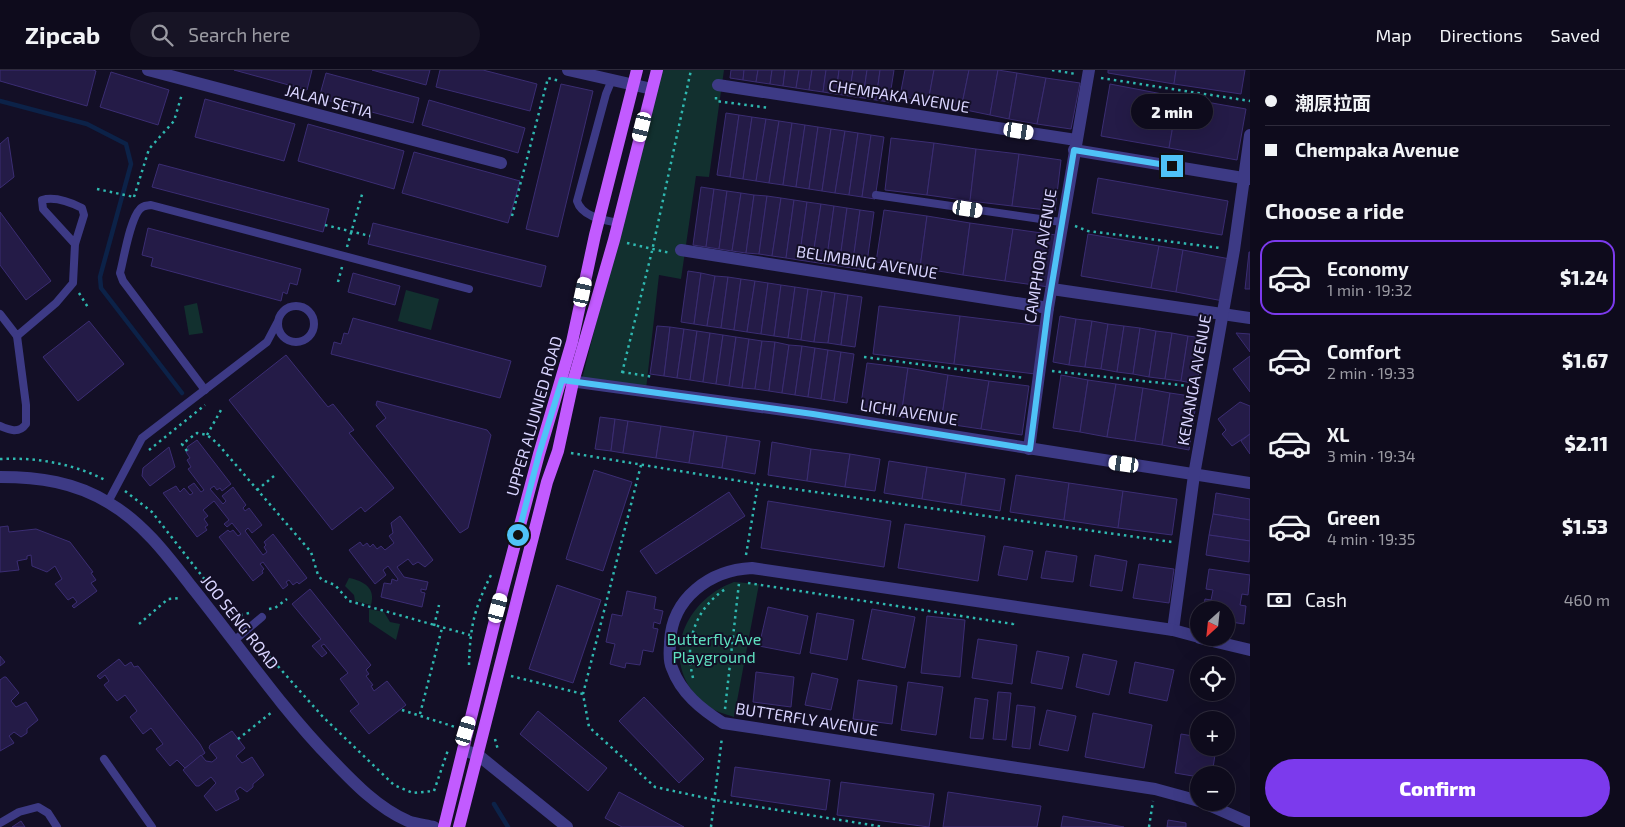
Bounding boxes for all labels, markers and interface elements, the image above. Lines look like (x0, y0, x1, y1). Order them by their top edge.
search box (130, 12, 480, 57)
text: Zipcab (25, 20, 100, 49)
icon: search (148, 21, 176, 49)
text: Search here (188, 23, 290, 46)
text: Map (1375, 24, 1412, 46)
text: Directions (1440, 24, 1523, 46)
text: Saved (1551, 24, 1600, 46)
street label: CHEMPAKA AVENUE (827, 75, 971, 116)
street label: JALAN SETIA (283, 80, 375, 121)
text: 潮原拉面 (1295, 91, 1371, 114)
callout: 2 min (1131, 93, 1213, 128)
text: 2 min (1151, 102, 1193, 121)
car (631, 111, 652, 143)
car (1003, 121, 1034, 141)
text: Chempaka Avenue (1295, 138, 1459, 161)
route end (1161, 155, 1183, 177)
street label: CAMPHOR AVENUE (1019, 187, 1060, 325)
text: Choose a ride (1265, 197, 1404, 223)
car (952, 199, 983, 219)
street label: BELIMBING AVENUE (795, 241, 939, 282)
icon: car (1267, 255, 1312, 300)
text: Economy (1327, 257, 1409, 280)
text: $1.24 (1560, 266, 1608, 289)
car (572, 276, 593, 308)
text: 1 min · 19:32 (1327, 280, 1412, 299)
street label: KENANGA AVENUE (1173, 313, 1214, 447)
street label: UPPER ALJUNIED ROAD (502, 334, 565, 498)
icon: car (1267, 338, 1312, 383)
text: Comfort (1327, 340, 1401, 363)
text: $1.67 (1562, 349, 1608, 372)
text: 2 min · 19:33 (1327, 363, 1415, 382)
street label: LICHI AVENUE (859, 394, 959, 429)
icon: car (1267, 421, 1312, 466)
text: XL (1327, 423, 1349, 446)
text: $2.11 (1565, 432, 1608, 455)
text: 3 min · 19:34 (1327, 446, 1416, 465)
car (1108, 454, 1139, 474)
icon: car (1267, 504, 1312, 549)
text: Green (1327, 506, 1380, 529)
text: $1.53 (1562, 515, 1608, 538)
route start (507, 524, 529, 546)
text: 4 min · 19:35 (1327, 529, 1415, 548)
street label: JOO SENG ROAD (198, 571, 283, 673)
icon: cash (1265, 586, 1293, 614)
text: Cash (1305, 588, 1347, 611)
text: 460 m (1564, 590, 1610, 609)
car (486, 592, 509, 624)
north arrow (1190, 601, 1235, 646)
map controls (1190, 601, 1235, 811)
park label: Butterfly Ave Playground (667, 629, 761, 666)
button: locate (1190, 656, 1235, 701)
street label: BUTTERFLY AVENUE (734, 698, 880, 739)
button: + (1190, 711, 1235, 756)
car (454, 714, 477, 748)
button: Confirm (1265, 759, 1610, 817)
button: − (1190, 766, 1235, 811)

